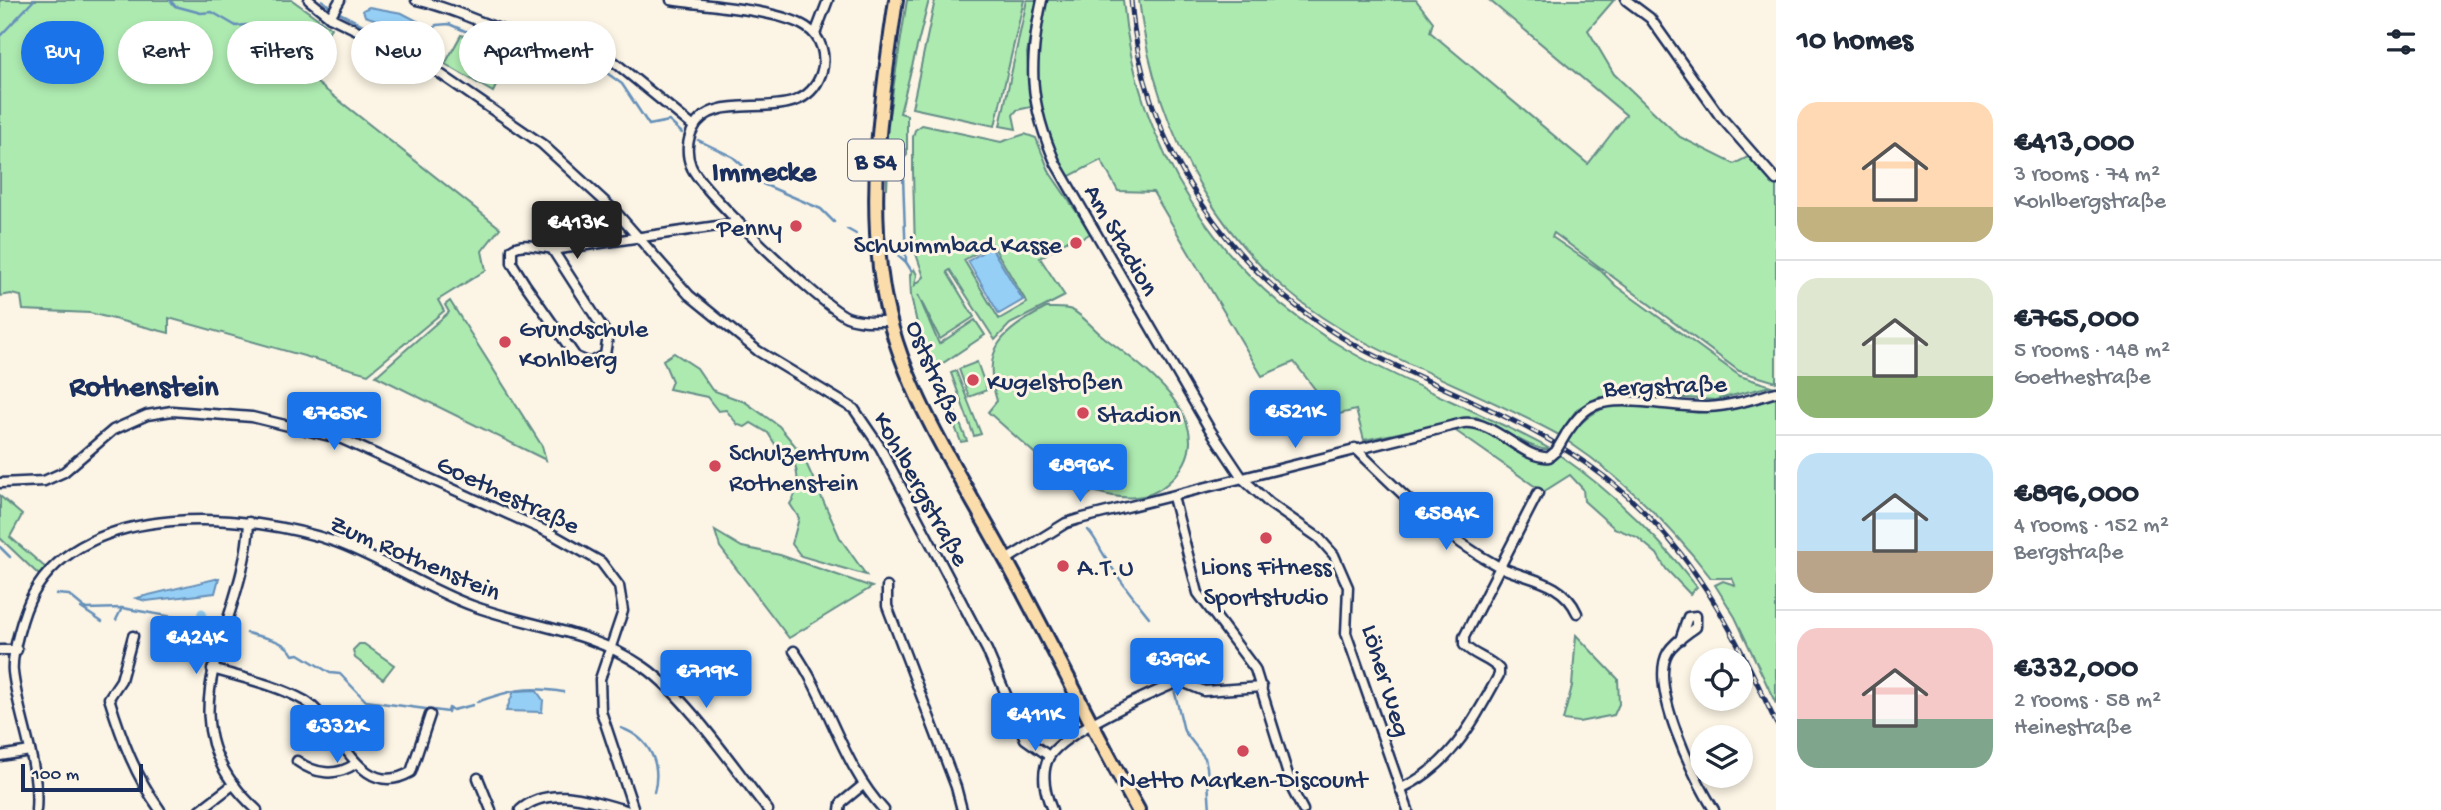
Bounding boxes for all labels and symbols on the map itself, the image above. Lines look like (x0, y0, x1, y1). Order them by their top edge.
road number: B 54 (848, 140, 904, 180)
district label: Immecke (712, 157, 818, 192)
street label: Am Stadion (1075, 180, 1164, 303)
pin: €413K (528, 202, 626, 261)
place label: Penny (716, 215, 782, 246)
marker: Penny (788, 218, 804, 234)
place label: Schwimmbad Kasse (854, 232, 1063, 263)
marker: Schwimmbad Kasse (1068, 235, 1084, 251)
place label: Grundschule Kohlberg (519, 316, 649, 377)
street label: Oststraße (896, 317, 968, 429)
marker: Grundschule Kohlberg (497, 334, 513, 350)
place label: Kugelstoßen (987, 369, 1123, 400)
street label: Bergstraße (1602, 371, 1728, 406)
district label: Rothenstein (69, 372, 219, 407)
marker: Kugelstoßen (965, 372, 981, 388)
pin: €521K (1246, 391, 1344, 450)
pin: €765K (285, 392, 383, 452)
place label: Stadion (1097, 402, 1181, 433)
marker: Stadion (1075, 405, 1091, 421)
street label: Kohlbergstraße (864, 408, 975, 573)
place label: Schulzentrum Rothenstein (729, 440, 870, 501)
pin: €896K (1031, 444, 1129, 504)
street label: Goethestraße (431, 450, 584, 544)
marker: Schulzentrum Rothenstein (707, 458, 723, 474)
pin: €584K (1397, 492, 1495, 552)
street label: Zum Rothenstein (324, 510, 505, 610)
marker: Lions Fitness Sportstudio (1258, 530, 1274, 546)
place label: Lions Fitness Sportstudio (1200, 554, 1333, 615)
place label: A.T.U (1077, 555, 1134, 586)
marker: A.T.U (1055, 558, 1071, 574)
pin: €424K (147, 616, 245, 676)
street label: Löher Weg (1352, 621, 1415, 741)
pin: €396K (1128, 638, 1226, 698)
pin: €719K (657, 650, 755, 710)
pin: €411K (986, 694, 1084, 753)
pin: €332K (288, 706, 386, 765)
marker: Netto Marken-Discount (1235, 743, 1251, 759)
scale bar (21, 761, 144, 793)
place label: Netto Marken-Discount (1119, 767, 1369, 798)

